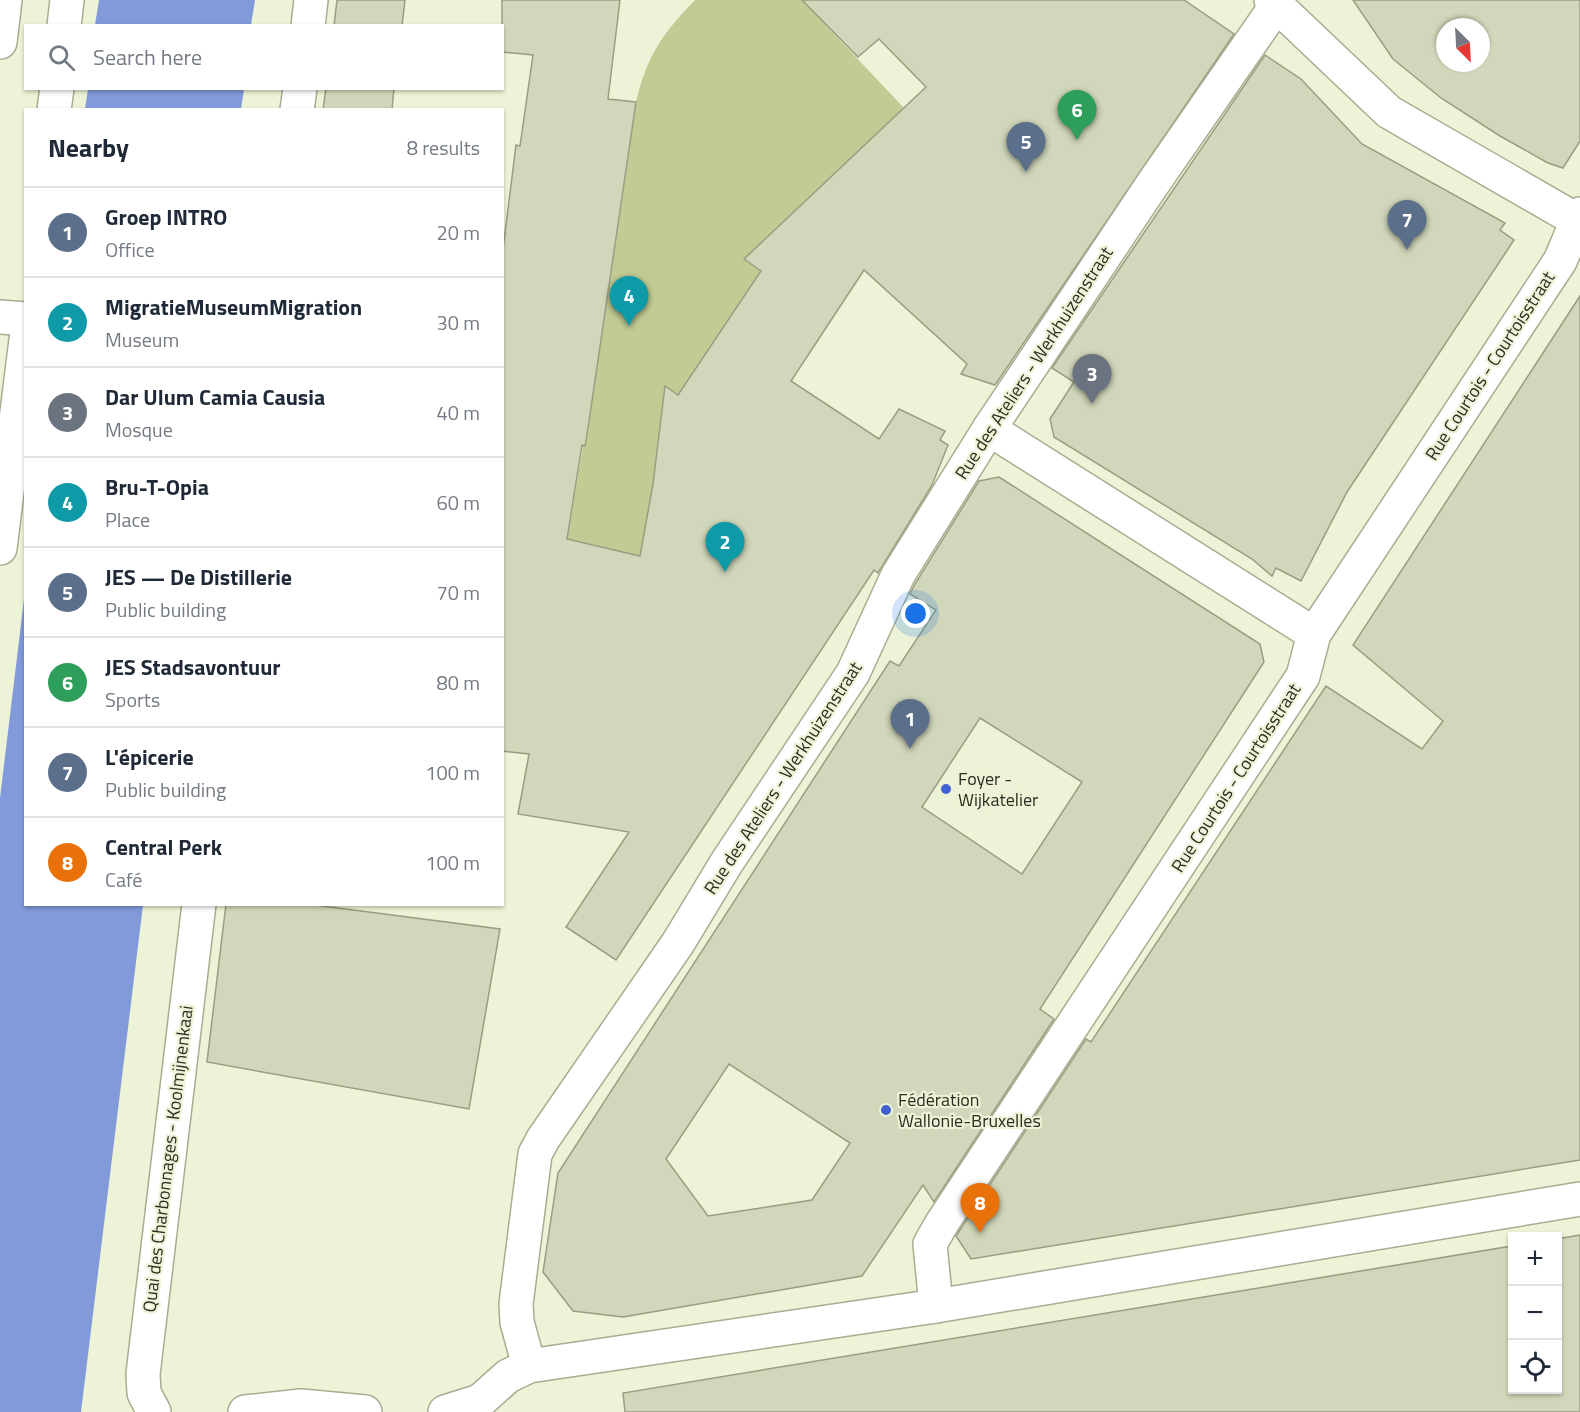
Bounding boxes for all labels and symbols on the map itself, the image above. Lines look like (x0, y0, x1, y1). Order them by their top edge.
north arrow (1436, 18, 1490, 72)
pin: 6 (1058, 90, 1096, 140)
pin: 5 (1006, 122, 1046, 172)
pin: 7 (1388, 200, 1426, 250)
street label: Rue des Ateliers - Werkhuizenstraat (948, 240, 1120, 485)
street label: Rue Courtois - Courtoisstraat (1418, 265, 1561, 466)
pin: 4 (610, 276, 648, 326)
pin: 3 (1072, 354, 1112, 404)
pin: 2 (706, 522, 744, 572)
your location (901, 599, 930, 628)
street label: Rue des Ateliers - Werkhuizenstraat (697, 655, 869, 900)
street label: Rue Courtois - Courtoisstraat (1164, 677, 1307, 878)
pin: 1 (890, 700, 930, 749)
place label: Foyer - Wijkatelier (958, 765, 1038, 813)
marker: Foyer - Wijkatelier (939, 782, 953, 796)
street label: Quai des Charbonnages - Koolmijnenkaai (135, 1004, 200, 1314)
place label: Fédération Wallonie-Bruxelles (898, 1086, 1041, 1134)
marker: Fédération Wallonie-Bruxelles (879, 1103, 893, 1117)
pin: 8 (960, 1184, 1000, 1233)

